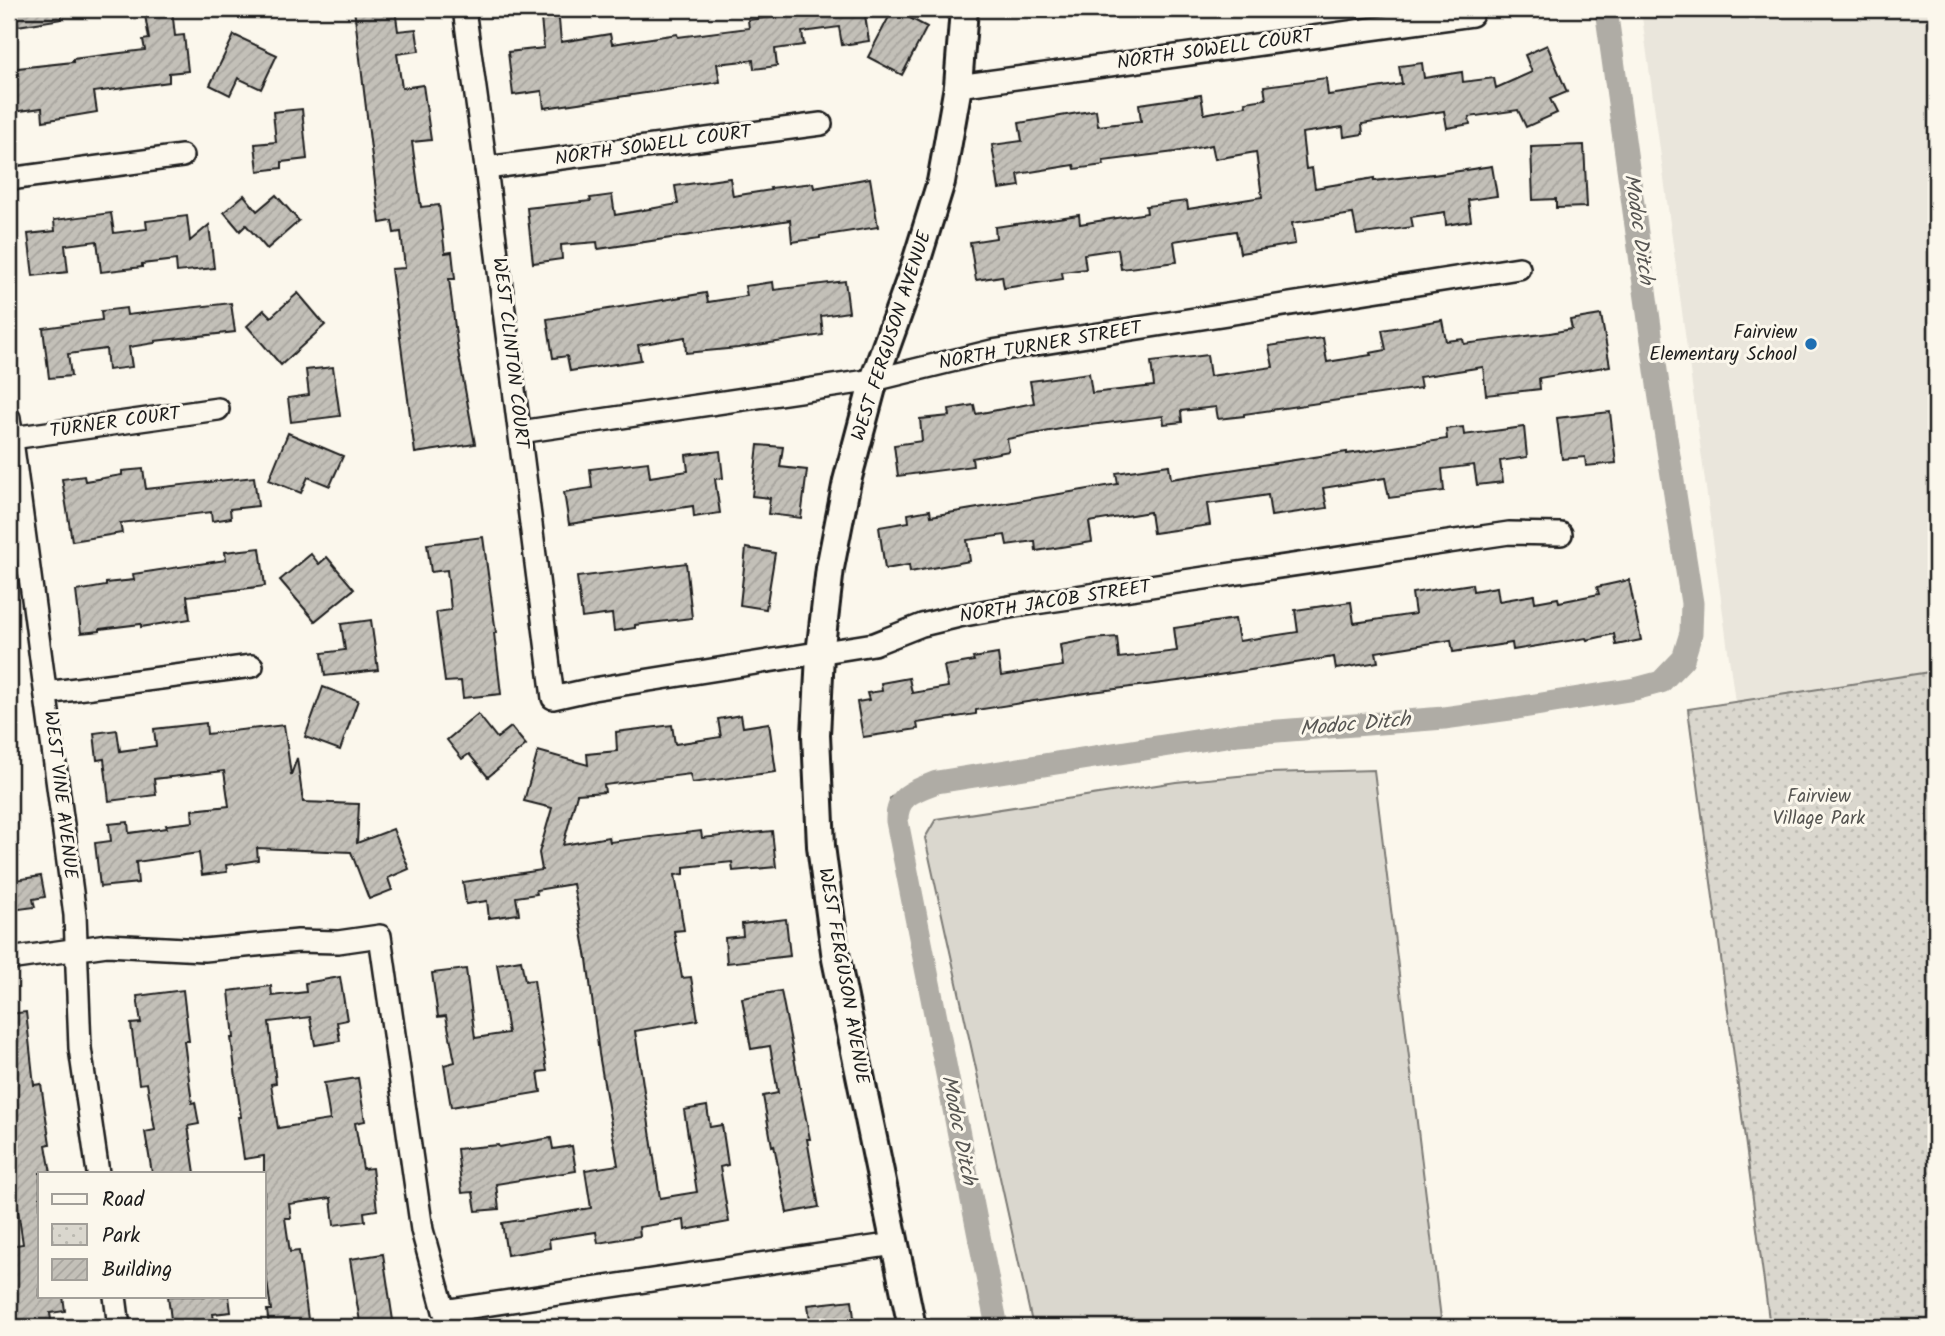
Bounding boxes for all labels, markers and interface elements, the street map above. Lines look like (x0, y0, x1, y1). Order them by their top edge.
street label: NORTH SOWELL COURT (1115, 21, 1317, 79)
street label: NORTH SOWELL COURT (553, 117, 755, 175)
water label: Modoc Ditch (1614, 172, 1662, 288)
street label: WEST FERGUSON AVENUE (844, 226, 940, 445)
street label: WEST CLINTON COURT (483, 256, 537, 452)
street label: NORTH TURNER STREET (936, 313, 1145, 379)
place label: Fairview Elementary School (1649, 318, 1797, 370)
marker: Fairview Elementary School (1803, 336, 1819, 352)
street label: TURNER COURT (48, 399, 184, 447)
street label: NORTH JACOB STREET (957, 572, 1154, 632)
water label: Modoc Ditch (1298, 704, 1414, 746)
street label: WEST VINE AVENUE (35, 709, 85, 882)
park label: Fairview Village Park (1773, 782, 1865, 834)
street label: WEST FERGUSON AVENUE (809, 865, 877, 1087)
water label: Modoc Ditch (931, 1072, 985, 1189)
legend (38, 1172, 266, 1298)
text: Road (102, 1184, 145, 1217)
text: Park (102, 1220, 140, 1253)
text: Building (102, 1254, 172, 1287)

